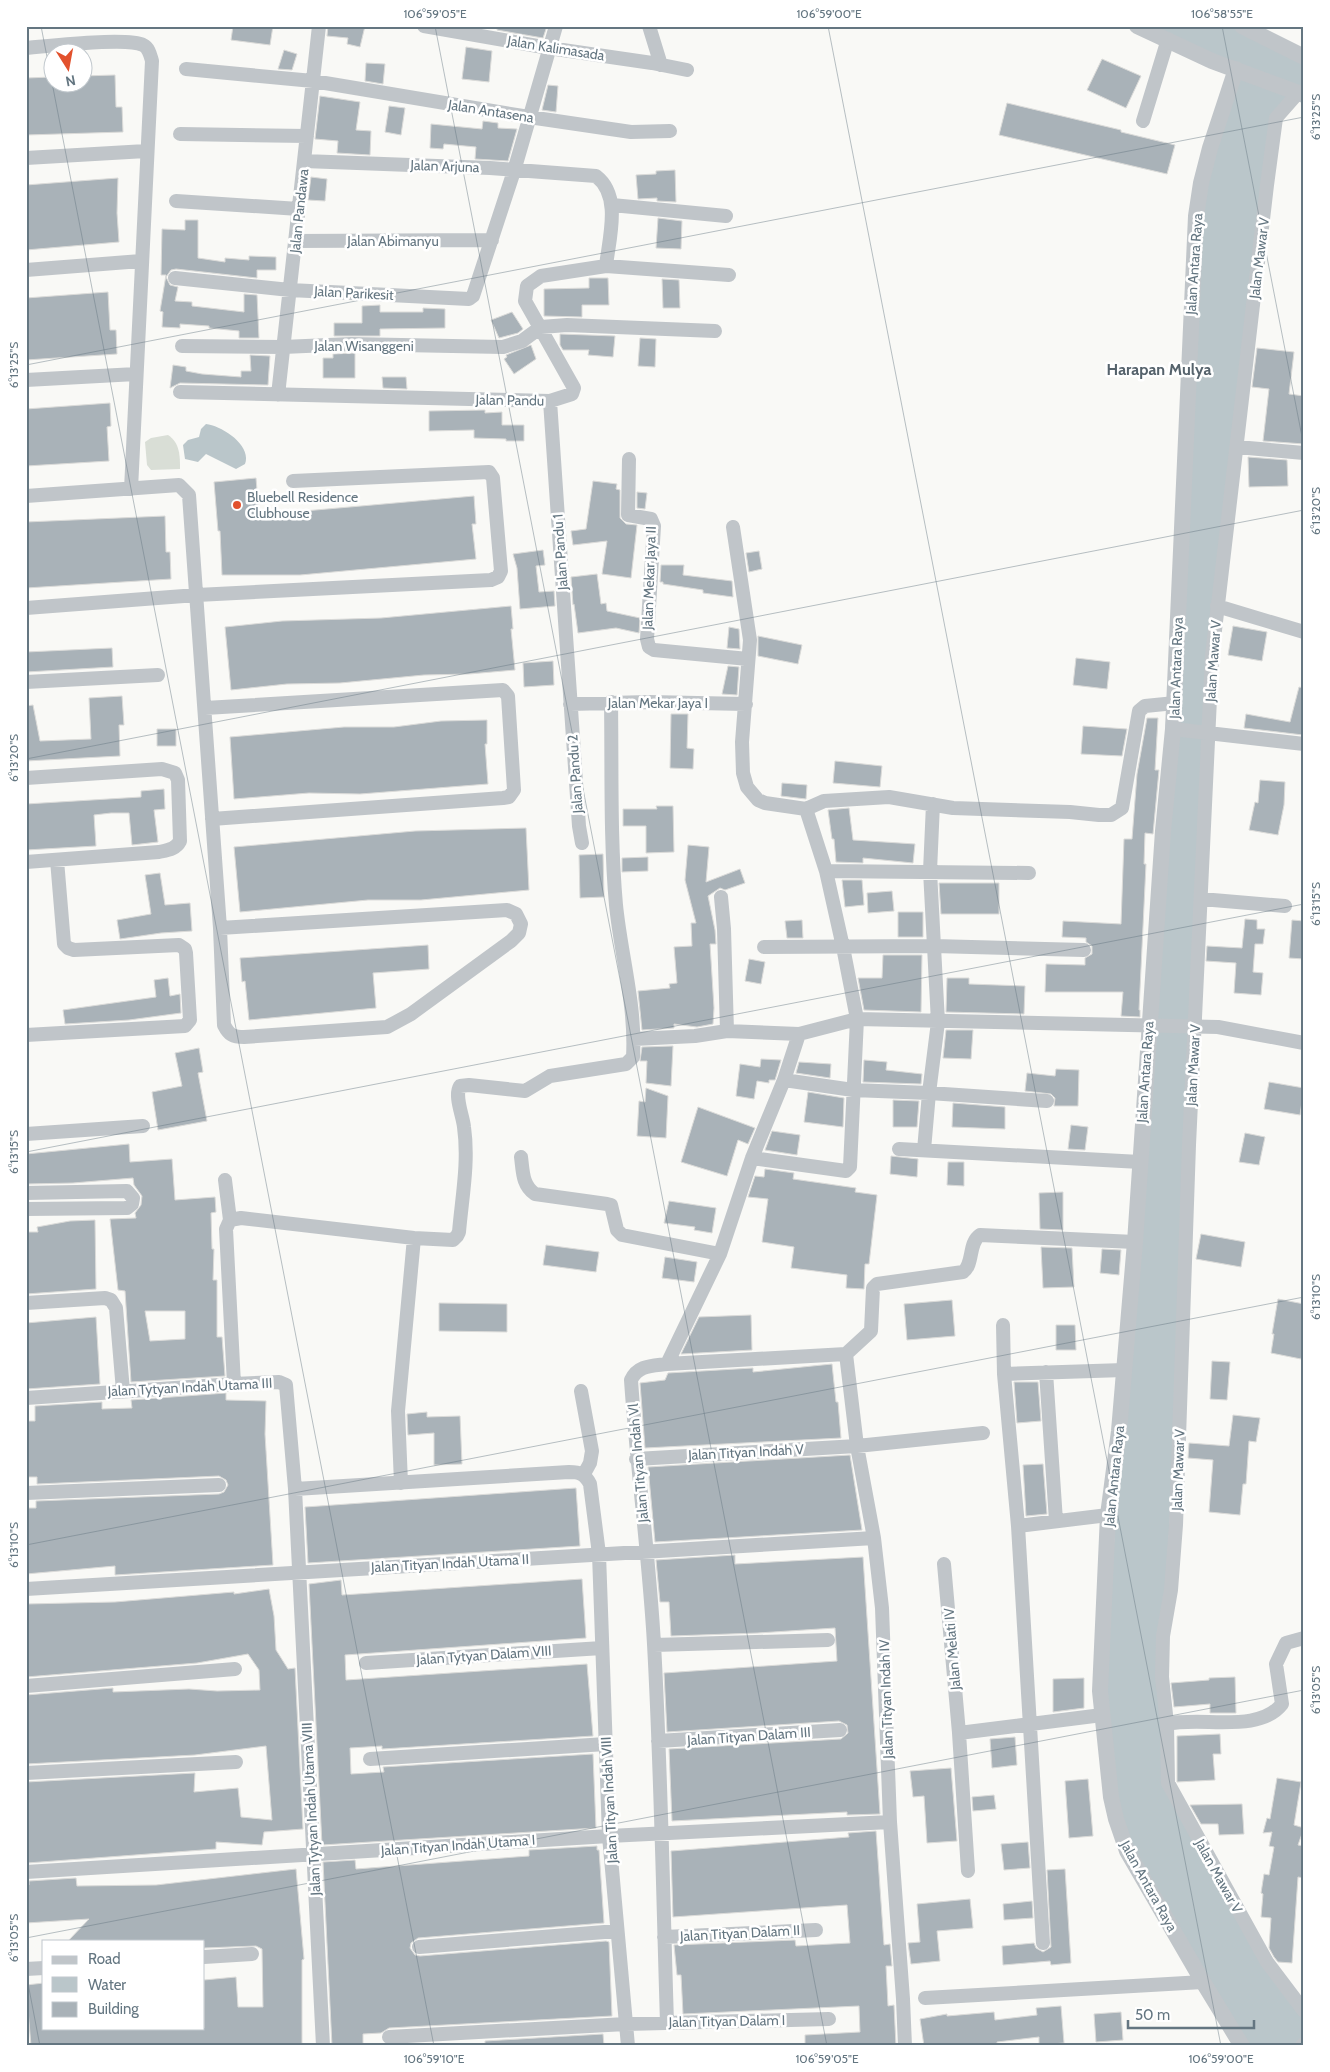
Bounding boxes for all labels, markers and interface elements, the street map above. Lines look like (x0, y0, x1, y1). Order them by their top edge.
text: 106°59'05"E (403, 6, 467, 21)
text: 106°59'00"E (796, 6, 862, 21)
text: 106°58'55"E (1191, 6, 1253, 21)
street label: Jalan Kalimasada (505, 31, 606, 65)
north arrow (42, 42, 92, 92)
text: N (64, 71, 77, 91)
text: 6°13'25"S (1308, 94, 1323, 140)
street label: Jalan Antasena (446, 95, 535, 127)
street label: Jalan Arjuna (409, 156, 480, 176)
street label: Jalan Pandawa (286, 168, 312, 255)
street label: Jalan Antara Raya (1181, 212, 1207, 316)
street label: Jalan Mawar V (1245, 216, 1273, 301)
street label: Jalan Abimanyu (346, 232, 439, 250)
street label: Jalan Parikesit (313, 282, 395, 304)
street label: Jalan Wisanggeni (313, 337, 414, 355)
text: 6°13'25"S (6, 342, 21, 388)
district label: Harapan Mulya (1107, 360, 1211, 379)
street label: Jalan Pandu (475, 390, 544, 410)
text: 6°13'20"S (1308, 487, 1323, 535)
place label: Bluebell Residence Clubhouse (247, 488, 358, 522)
marker: Bluebell Residence Clubhouse (231, 499, 243, 511)
street label: Jalan Pandu 1 (548, 513, 572, 592)
street label: Jalan Mekar Jaya II (638, 526, 660, 631)
street label: Jalan Antara Raya (1165, 617, 1187, 720)
street label: Jalan Mawar V (1201, 619, 1225, 703)
street label: Jalan Mekar Jaya I (607, 694, 708, 712)
text: 6°13'20"S (6, 734, 21, 782)
street label: Jalan Pandu 2 (563, 734, 587, 815)
text: 6°13'15"S (1308, 882, 1323, 926)
street label: Jalan Antara Raya (1132, 1020, 1158, 1124)
street label: Jalan Mawar V (1182, 1023, 1204, 1107)
text: 6°13'15"S (6, 1130, 21, 1174)
text: 6°13'10"S (1308, 1274, 1323, 1320)
street label: Jalan Tytyan Indah Utama III (106, 1374, 273, 1400)
street label: Jalan Tityan Indah Vl (624, 1402, 652, 1524)
street label: Jalan Antara Raya (1100, 1424, 1128, 1528)
street label: Jalan Mawar V (1168, 1428, 1188, 1512)
street label: Jalan Tityan Indah V (687, 1440, 805, 1464)
text: 6°13'10"S (6, 1522, 21, 1568)
street label: Jalan Tityan Indah Utama II (370, 1550, 529, 1576)
street label: Jalan Melati IV (939, 1607, 965, 1692)
street label: Jalan Tityan Indah IV (875, 1639, 897, 1760)
street label: Jalan Tytyan Dalam VIII (415, 1641, 552, 1669)
text: 6°13'05"S (1308, 1666, 1323, 1714)
street label: Jalan Tytyan Indah Utama VIII (297, 1722, 325, 1897)
street label: Jalan Tityan Dalam III (686, 1723, 811, 1749)
street label: Jalan Tityan Indah VIII (597, 1736, 621, 1865)
street label: Jalan Tityan Indah Utama I (379, 1831, 536, 1859)
street label: Jalan Mawar V (1191, 1835, 1247, 1917)
street label: Jalan Antara Raya (1116, 1836, 1182, 1935)
text: 6°13'05"S (6, 1914, 21, 1962)
street label: Jalan Tityan Dalam II (678, 1921, 801, 1945)
legend (42, 1940, 205, 2030)
text: Road (88, 1950, 121, 1968)
text: Water (88, 1976, 126, 1994)
scale bar (1128, 1997, 1254, 2029)
text: Building (88, 2000, 139, 2018)
text: 50 m (1135, 2006, 1170, 2024)
street label: Jalan Tityan Dalam I (668, 2011, 785, 2031)
text: 106°59'10"E (404, 2051, 465, 2066)
text: 106°59'05"E (795, 2051, 859, 2066)
text: 106°59'00"E (1188, 2051, 1254, 2066)

